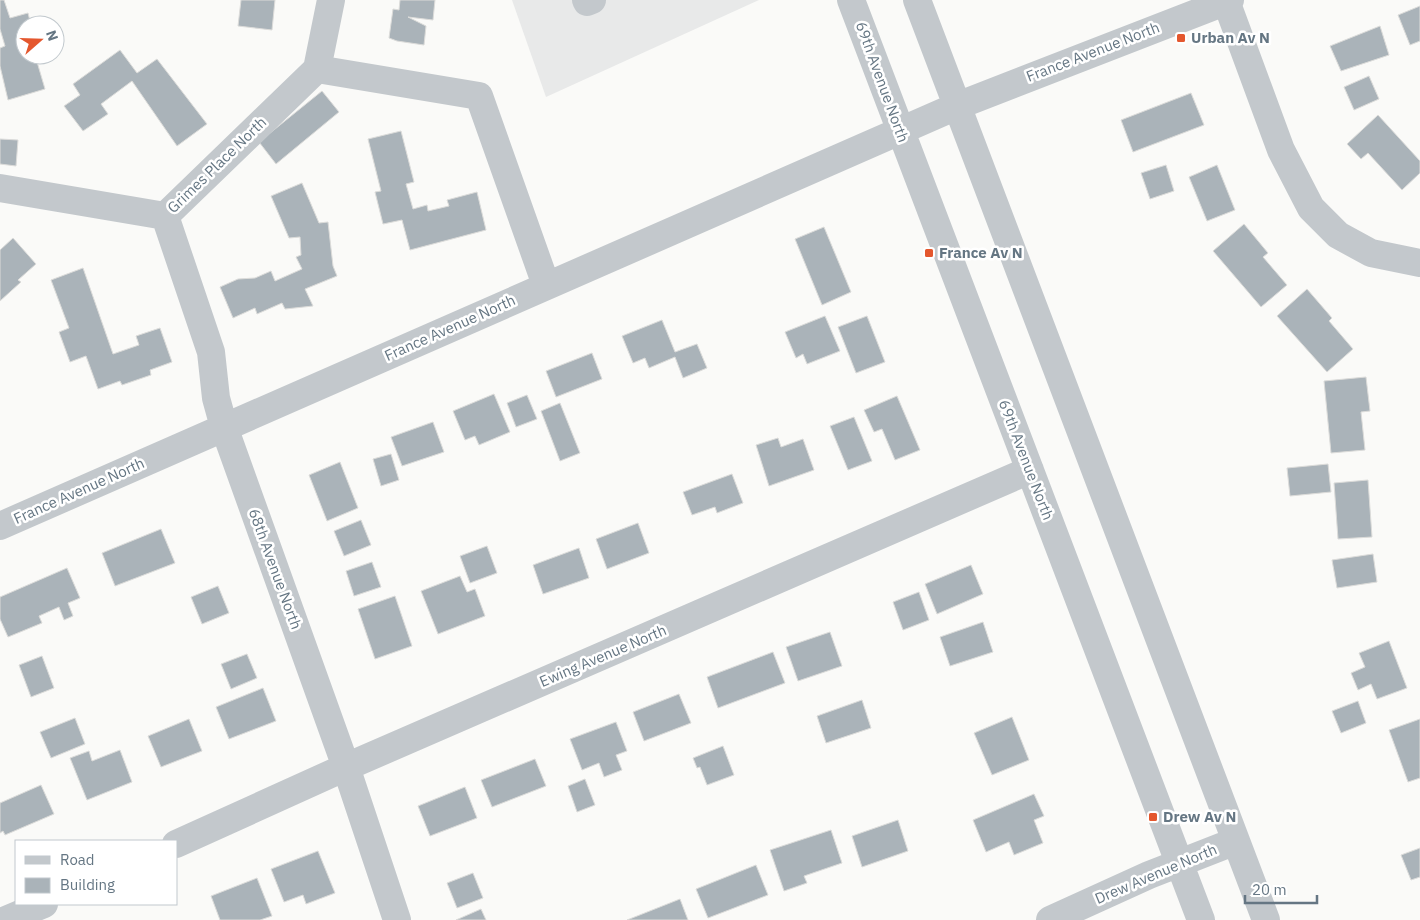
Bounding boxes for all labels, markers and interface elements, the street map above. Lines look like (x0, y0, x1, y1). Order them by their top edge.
north arrow (15, 15, 65, 65)
street label: France Avenue North (1023, 17, 1162, 86)
street label: 69th Avenue North (852, 19, 913, 145)
text: N (42, 28, 62, 43)
place label: Urban Av N (1191, 28, 1270, 47)
marker: Urban Av N (1175, 32, 1187, 44)
street label: Grimes Place North (163, 112, 270, 217)
place label: France Av N (939, 243, 1023, 262)
marker: France Av N (923, 247, 935, 259)
street label: France Avenue North (381, 290, 518, 365)
street label: 69th Avenue North (995, 397, 1058, 523)
street label: France Avenue North (10, 453, 147, 528)
street label: 68th Avenue North (245, 506, 306, 632)
street label: Ewing Avenue North (537, 620, 669, 691)
place label: Drew Av N (1163, 807, 1236, 826)
marker: Drew Av N (1147, 811, 1159, 823)
street label: Drew Avenue North (1092, 839, 1220, 908)
legend (15, 840, 178, 905)
text: Road (60, 850, 95, 869)
scale bar (1245, 872, 1318, 904)
text: Building (60, 875, 115, 894)
text: 20 m (1252, 880, 1287, 899)

